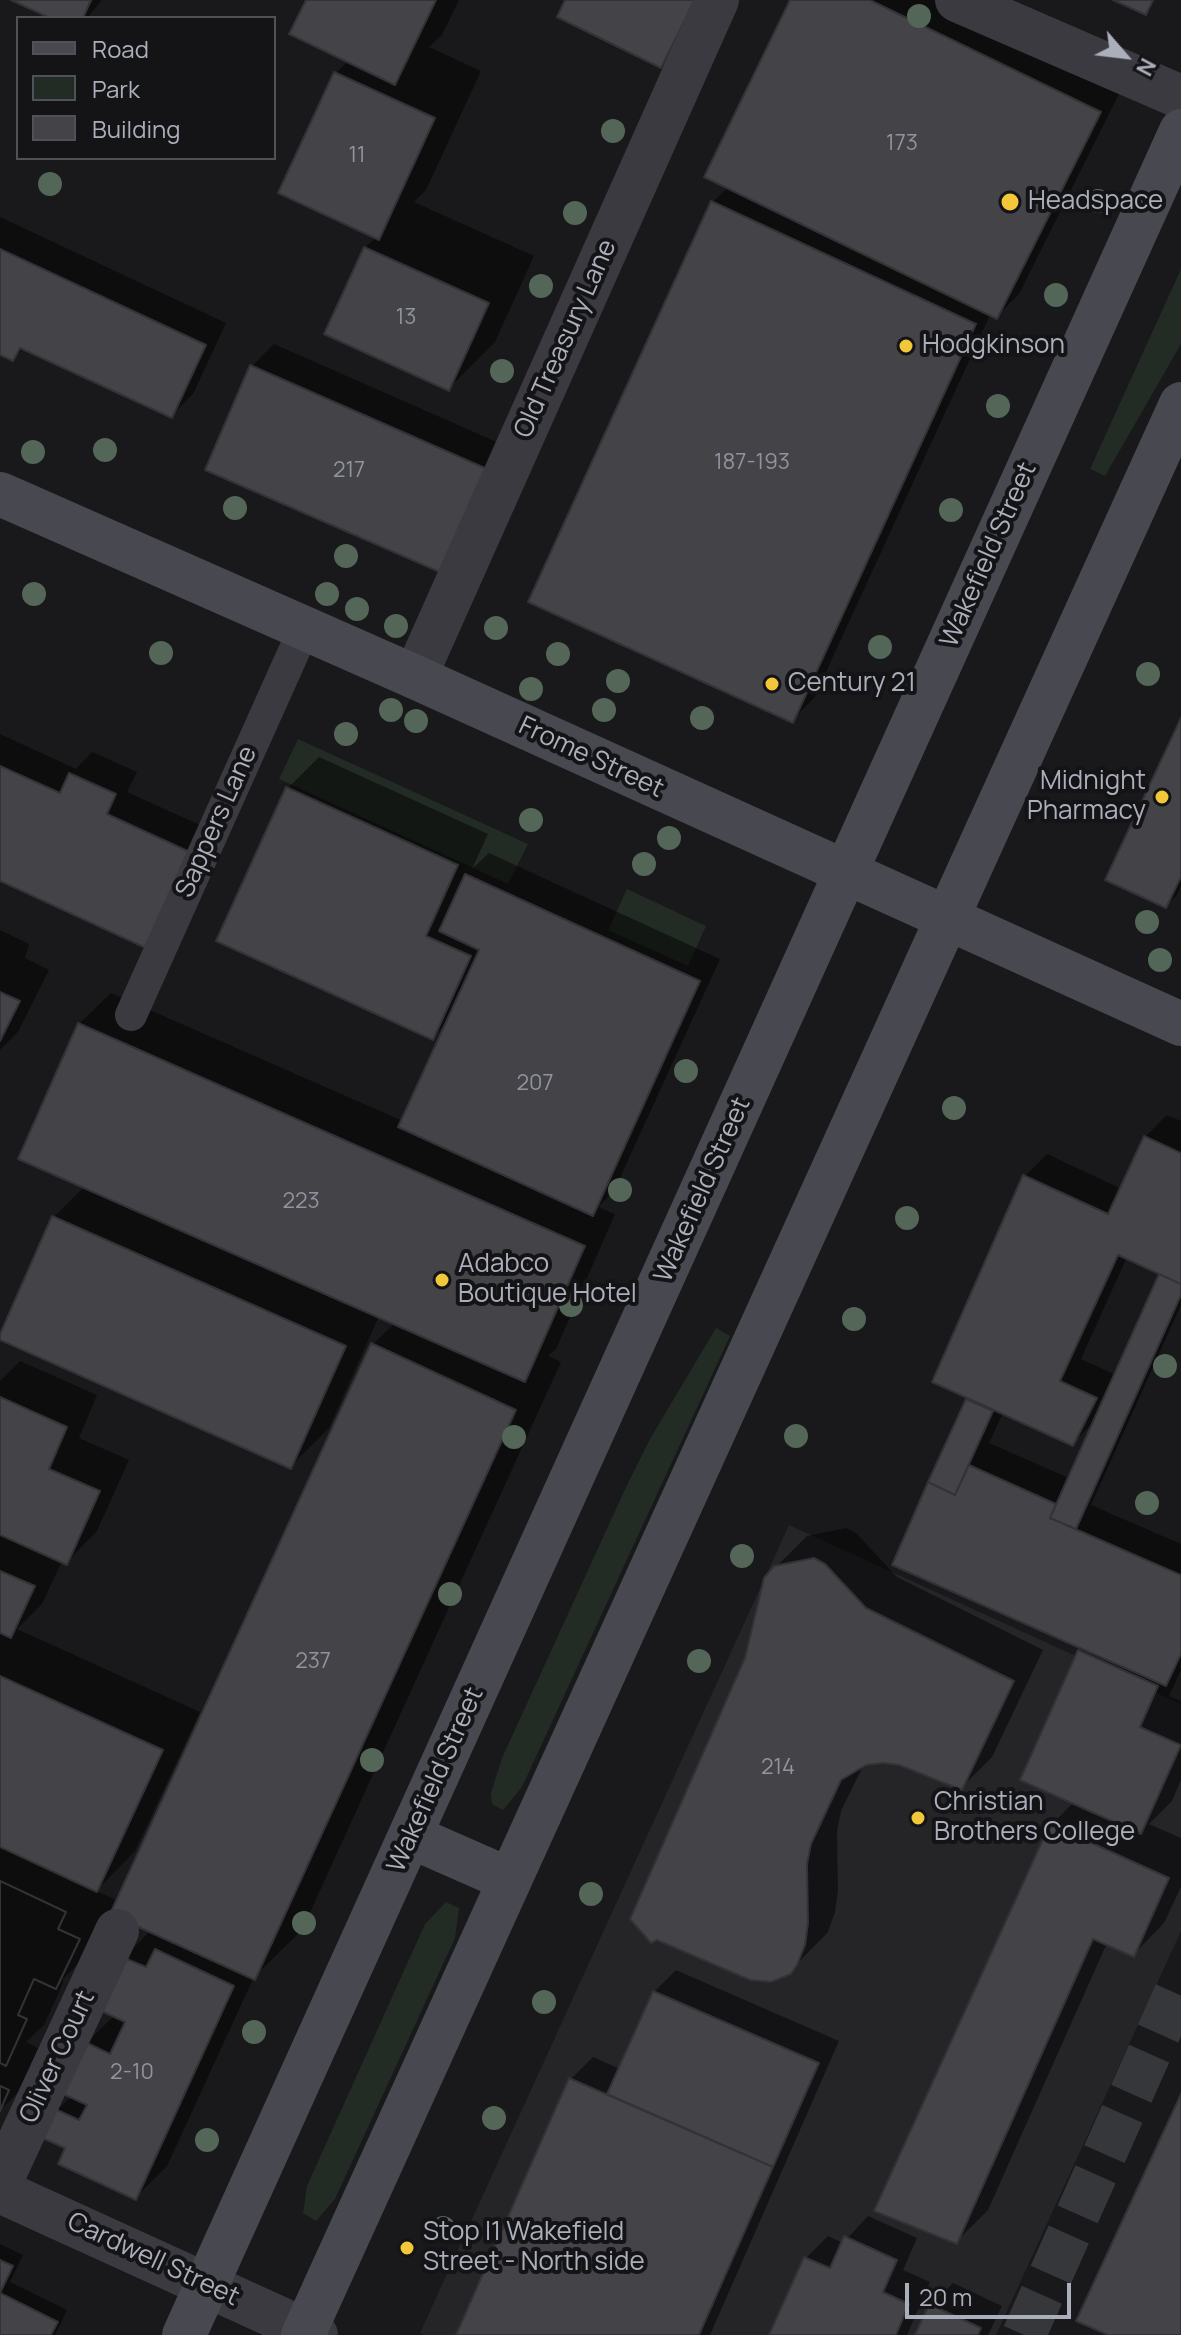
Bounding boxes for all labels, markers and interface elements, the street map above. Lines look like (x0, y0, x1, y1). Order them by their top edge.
legend (16, 16, 276, 160)
north arrow (1085, 16, 1165, 96)
text: Road (92, 32, 149, 65)
text: N (1129, 53, 1163, 81)
text: Park (92, 72, 140, 105)
text: Building (92, 112, 180, 145)
house number: 173 (886, 131, 918, 157)
house number: 11 (348, 143, 366, 169)
place label: Headspace (1028, 186, 1163, 218)
marker: Headspace (999, 191, 1021, 213)
street label: Old Treasury Lane (508, 235, 624, 443)
house number: 13 (396, 305, 416, 331)
place label: Hodgkinson (922, 330, 1065, 362)
marker: Hodgkinson (897, 337, 915, 355)
house number: 187-193 (714, 450, 790, 476)
house number: 217 (333, 458, 365, 484)
street label: Wakefield Street (934, 458, 1044, 652)
place label: Century 21 (788, 668, 916, 700)
marker: Century 21 (763, 675, 781, 693)
street label: Frome Street (514, 711, 668, 805)
street label: Sappers Lane (170, 741, 264, 903)
place label: Midnight Pharmacy (1027, 766, 1146, 828)
marker: Midnight Pharmacy (1153, 788, 1171, 806)
house number: 207 (516, 1071, 554, 1097)
street label: Wakefield Street (648, 1093, 758, 1287)
house number: 223 (282, 1189, 320, 1215)
place label: Adabco Boutique Hotel (458, 1249, 637, 1310)
marker: Adabco Boutique Hotel (433, 1271, 451, 1289)
house number: 237 (295, 1649, 331, 1675)
street label: Wakefield Street (381, 1683, 491, 1877)
house number: 214 (761, 1755, 795, 1781)
place label: Christian Brothers College (934, 1787, 1135, 1848)
marker: Christian Brothers College (909, 1809, 927, 1827)
street label: Oliver Court (14, 1986, 102, 2128)
house number: 2-10 (110, 2060, 154, 2086)
street label: Cardwell Street (62, 2207, 244, 2313)
place label: Stop I1 Wakefield Street - North side (423, 2217, 645, 2278)
marker: Stop I1 Wakefield Street - North side (398, 2239, 416, 2257)
scale bar (909, 2267, 1075, 2317)
text: 20 m (919, 2280, 972, 2313)

